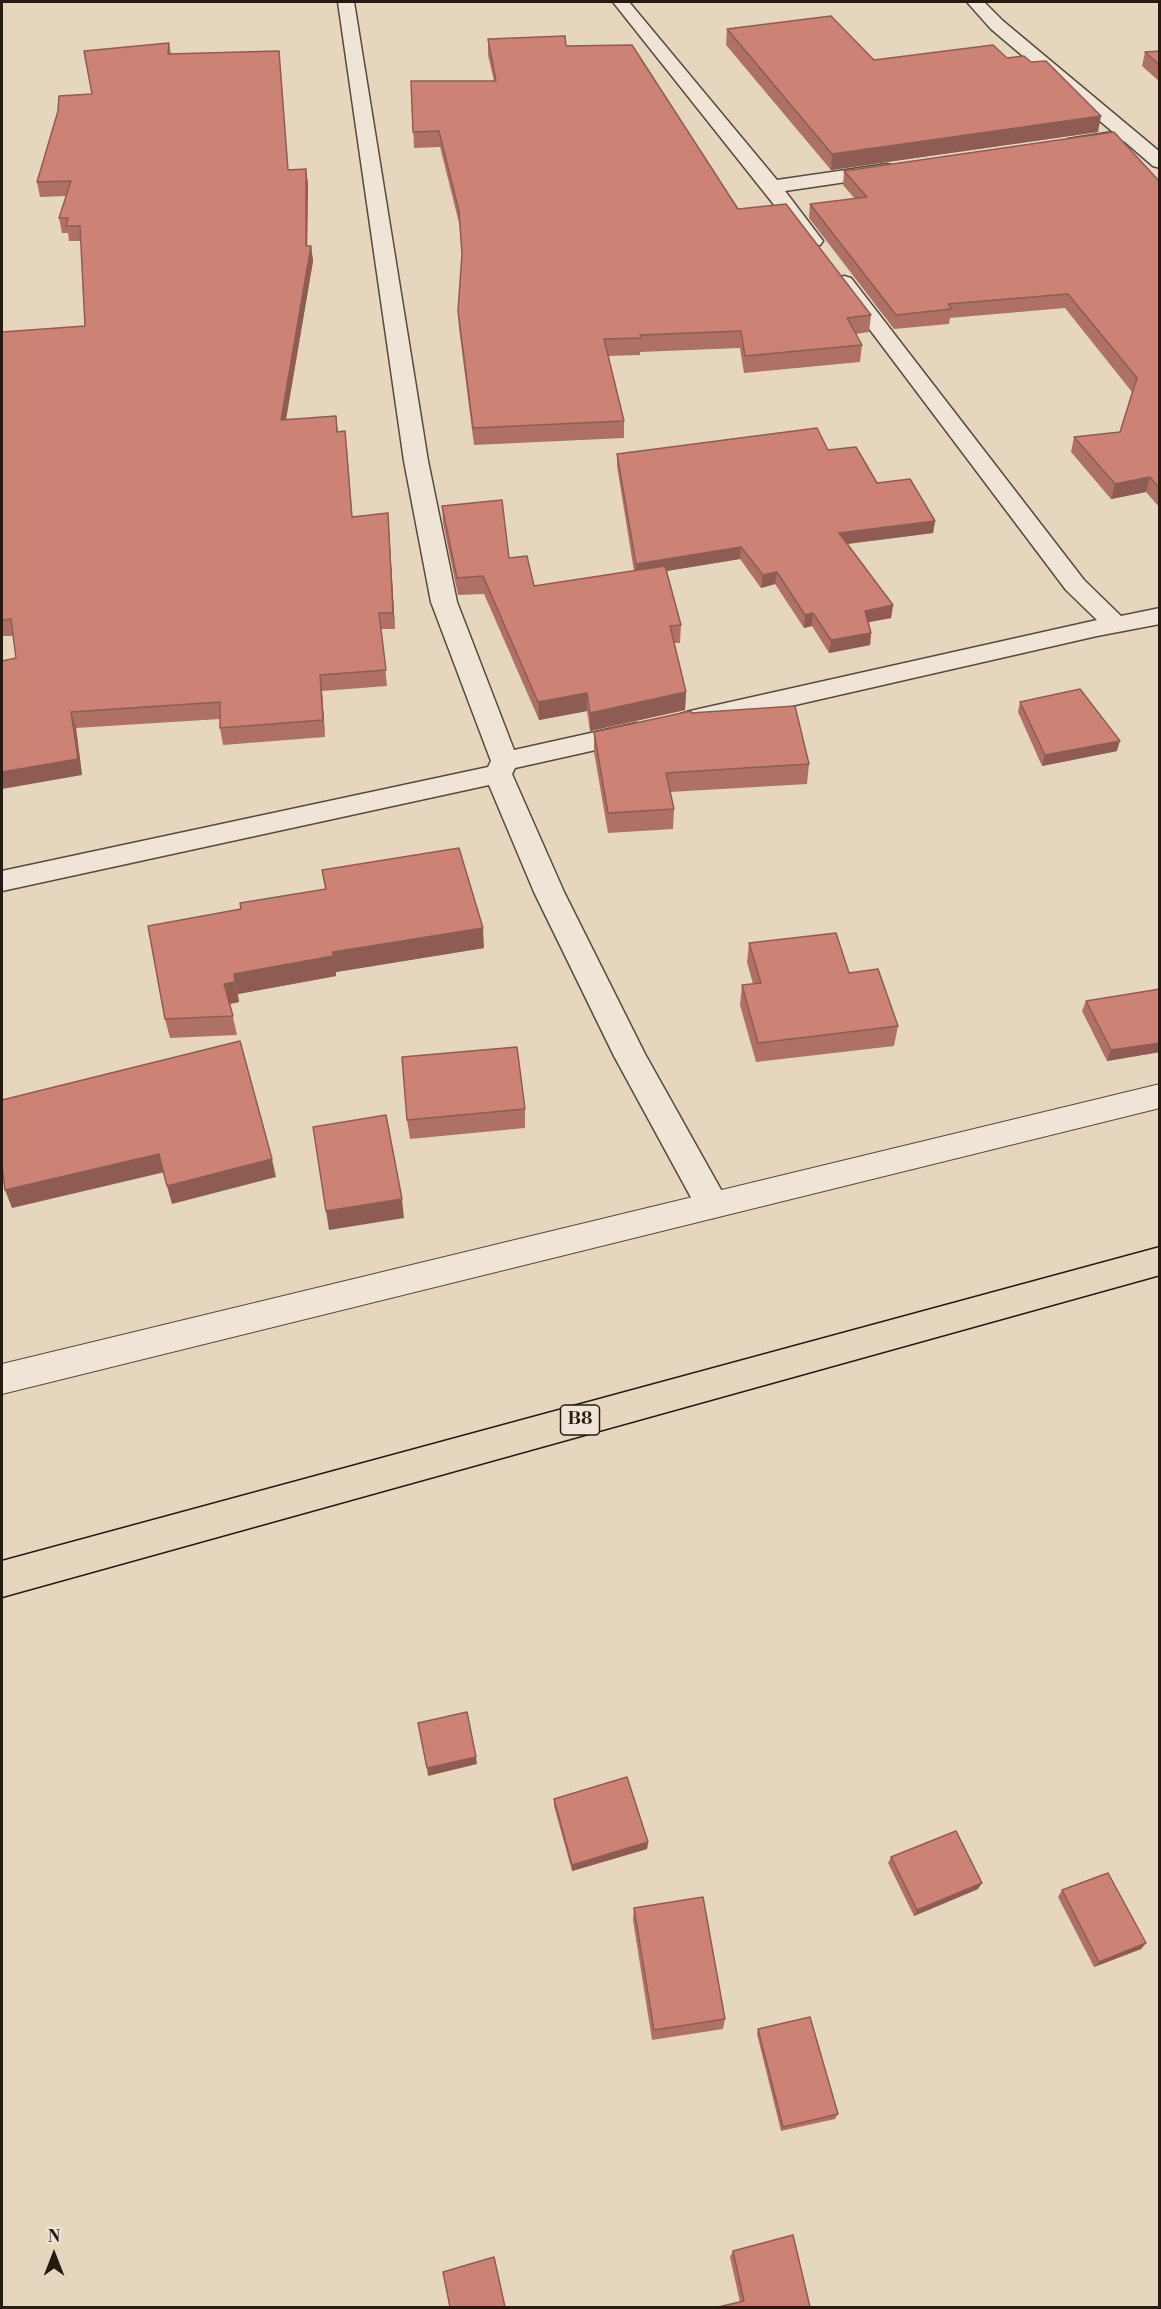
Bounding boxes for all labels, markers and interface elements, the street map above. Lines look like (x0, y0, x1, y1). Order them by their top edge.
road number: B8 (560, 1405, 600, 1435)
north arrow (24, 2225, 84, 2285)
text: N (48, 2227, 60, 2247)

